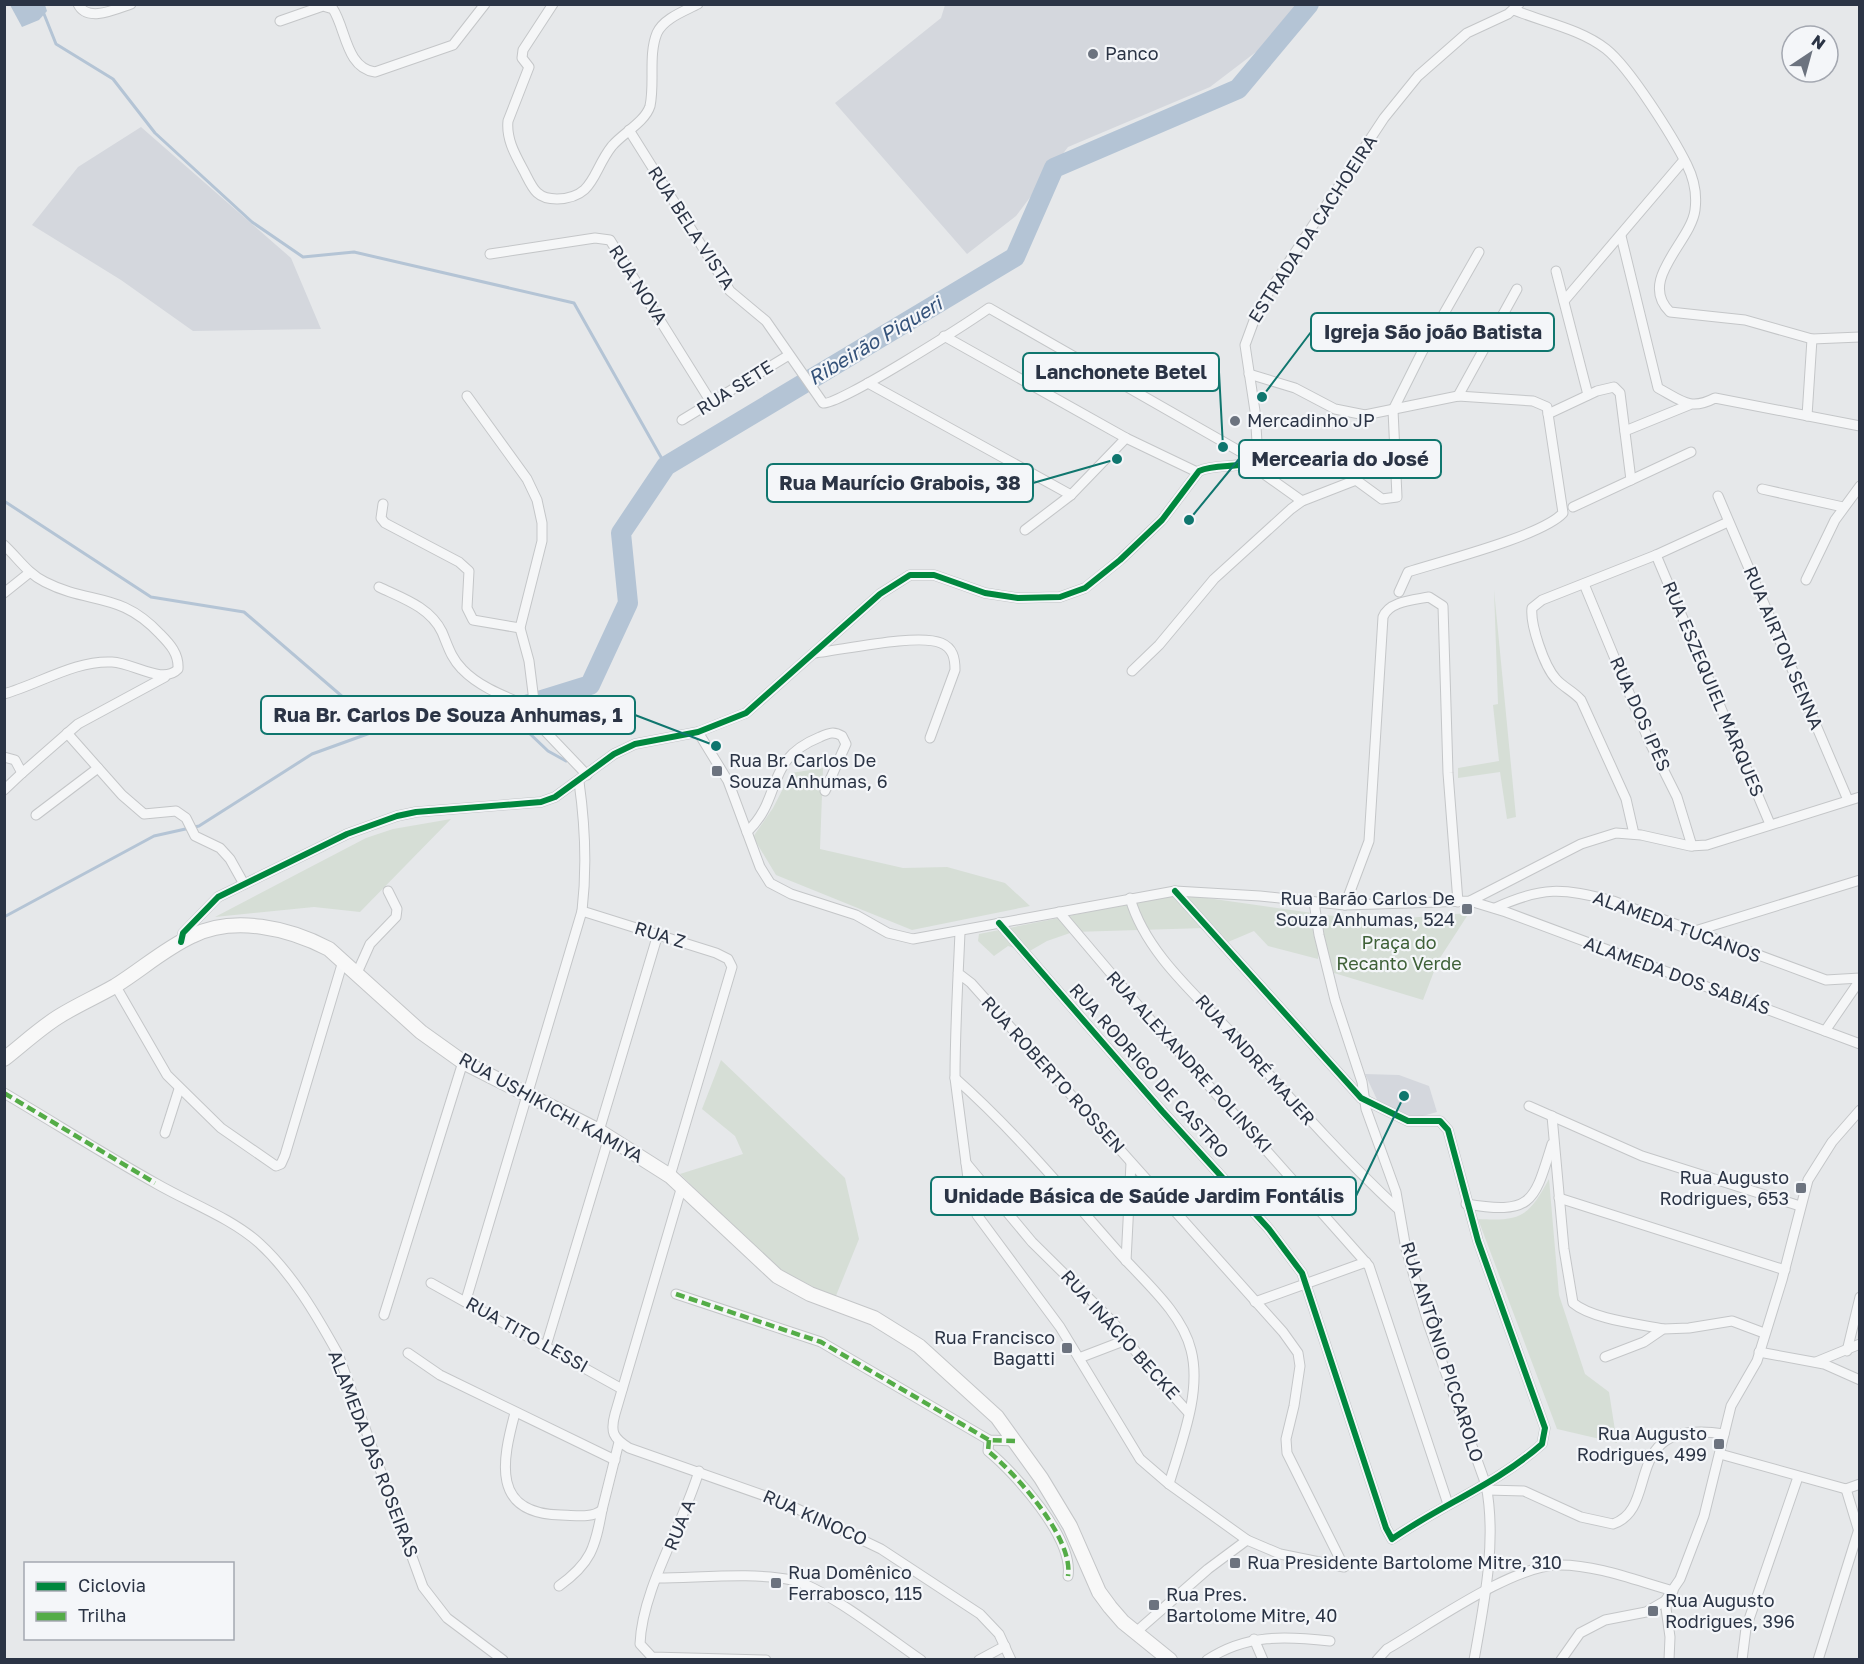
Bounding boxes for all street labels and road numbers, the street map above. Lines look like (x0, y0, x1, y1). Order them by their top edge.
street label: ESTRADA DA CACHOEIRA (1243, 131, 1381, 326)
street label: RUA BELA VISTA (644, 162, 740, 293)
street label: RUA NOVA (605, 241, 673, 328)
street label: RUA SETE (692, 355, 777, 419)
street label: RUA AIRTON SENNA (1740, 563, 1828, 733)
street label: RUA ESZEQUIEL MARQUES (1659, 578, 1769, 800)
street label: RUA DOS IPÊS (1606, 653, 1676, 774)
street label: ALAMEDA TUCANOS (1590, 885, 1764, 967)
street label: RUA Z (632, 916, 688, 952)
street label: ALAMEDA DOS SABIÁS (1581, 931, 1773, 1019)
street label: RUA ALEXANDRE POLINSKI (1102, 966, 1277, 1157)
street label: RUA RODRIGO DE CASTRO (1065, 978, 1234, 1162)
street label: RUA ANDRÉ MAJER (1191, 989, 1320, 1129)
street label: RUA ROBERTO ROSSEN (977, 991, 1130, 1157)
street label: RUA USHIKICHI KAMIYA (456, 1047, 647, 1167)
street label: RUA ANTÔNIO PICCAROLO (1397, 1239, 1489, 1465)
street label: RUA INÁCIO BECKE (1057, 1265, 1185, 1404)
street label: RUA TITO LESSI (462, 1291, 593, 1377)
street label: ALAMEDA DAS ROSEIRAS (324, 1347, 424, 1560)
street label: RUA KINOCO (760, 1484, 871, 1550)
street label: RUA A (659, 1496, 699, 1553)

